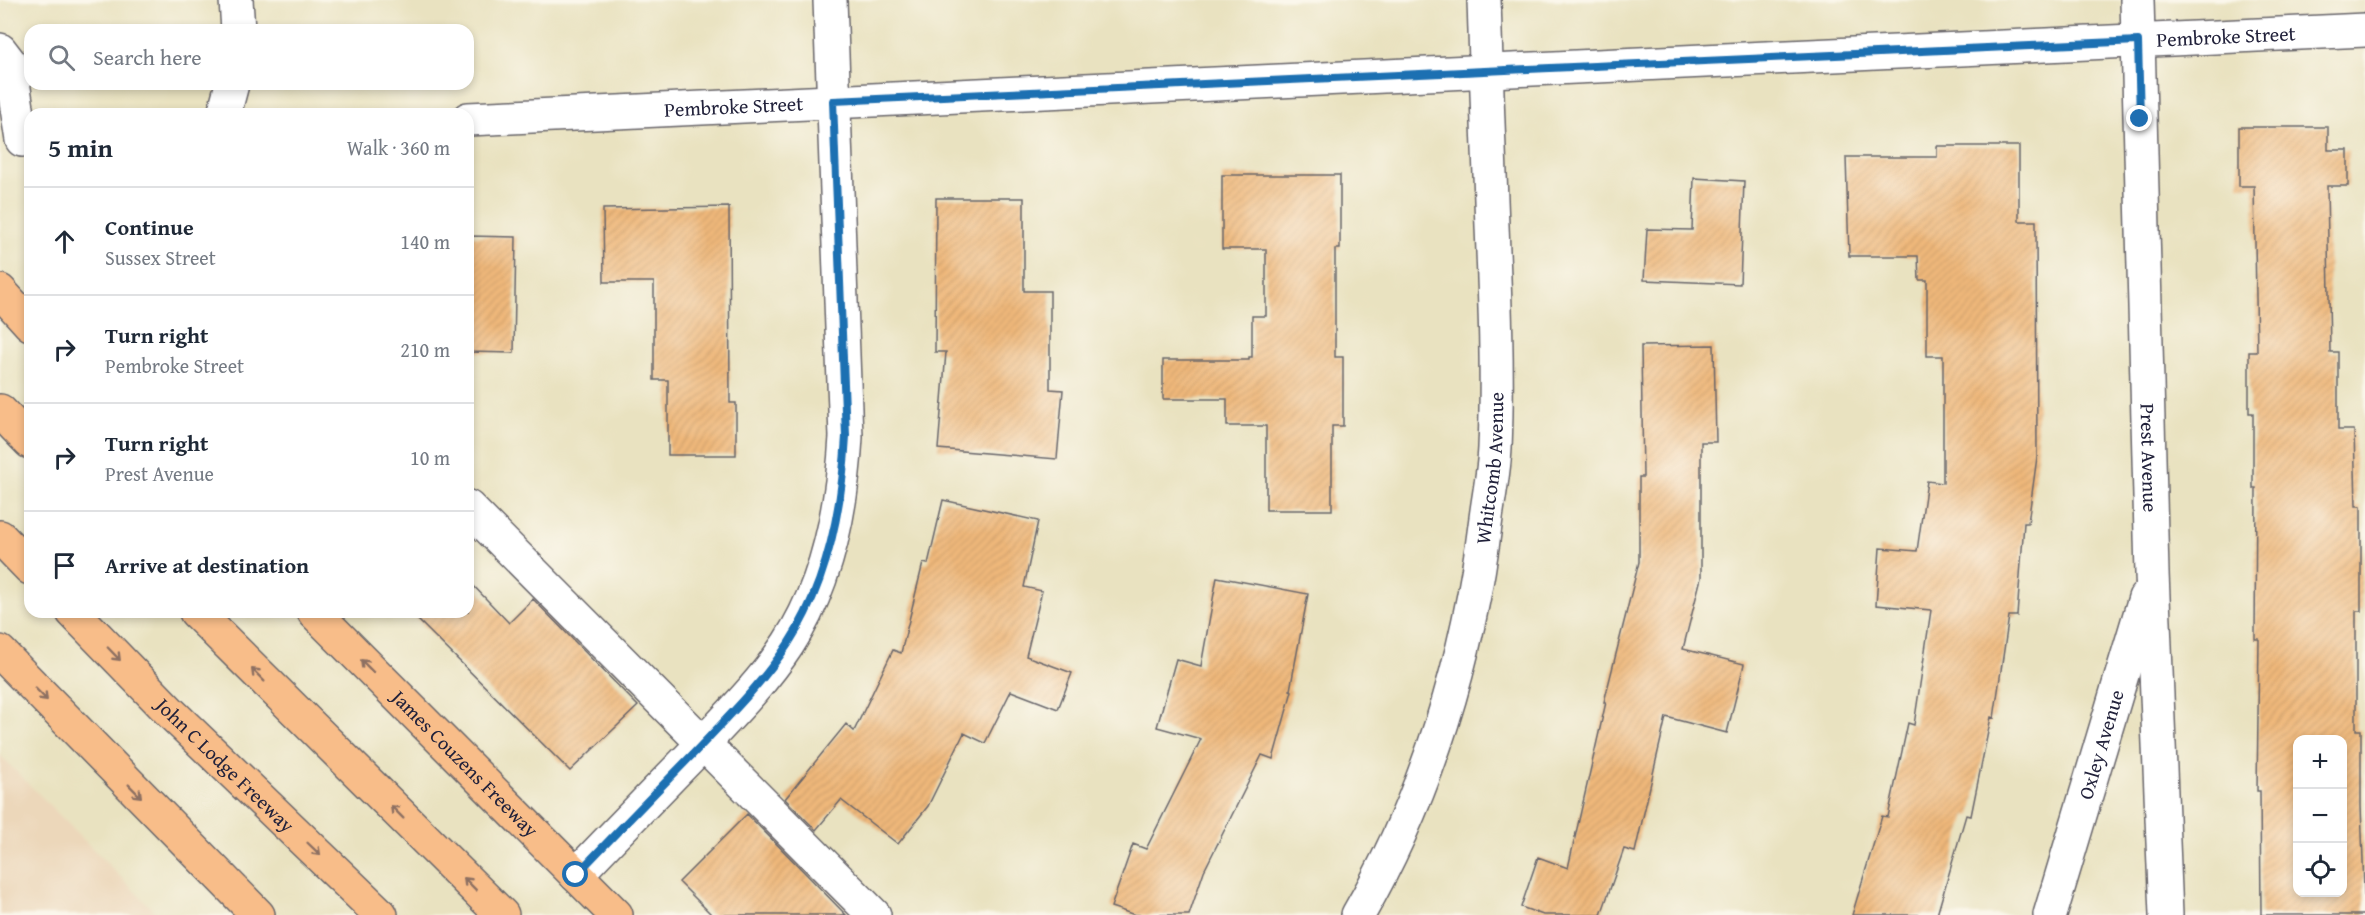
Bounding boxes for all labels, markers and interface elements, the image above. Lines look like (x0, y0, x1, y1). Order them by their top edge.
street label: Pembroke Street (2156, 18, 2296, 54)
search box (24, 24, 474, 90)
icon: search (45, 41, 78, 74)
text: Search here (93, 41, 202, 73)
street label: Pembroke Street (663, 88, 804, 124)
route end (2126, 105, 2152, 131)
text: 5 min (48, 128, 113, 167)
text: Walk · 360 m (347, 133, 450, 162)
text: Continue (105, 211, 194, 243)
icon: ahead (48, 225, 81, 258)
text: 140 m (400, 227, 450, 256)
text: Sussex Street (105, 243, 216, 272)
text: Turn right (105, 319, 208, 351)
icon: right (48, 333, 81, 366)
text: 210 m (400, 335, 450, 364)
text: Pembroke Street (105, 351, 244, 380)
street label: Whitcomb Avenue (1468, 392, 1510, 546)
street label: Prest Avenue (2134, 403, 2165, 513)
text: Turn right (105, 427, 208, 459)
icon: right (48, 441, 81, 474)
text: 10 m (410, 443, 450, 472)
text: Prest Avenue (105, 459, 214, 488)
icon: arrive (48, 549, 81, 582)
text: Arrive at destination (105, 549, 309, 581)
one-way arrow (107, 646, 122, 661)
one-way arrow (360, 658, 375, 673)
one-way arrow (251, 668, 266, 682)
street label: James Couzens Freeway (383, 681, 545, 843)
street label: Oxley Avenue (2070, 686, 2131, 803)
one-way arrow (34, 687, 48, 702)
street label: John C Lodge Freeway (148, 689, 302, 839)
map controls (2293, 735, 2347, 897)
button: + (2293, 735, 2347, 789)
one-way arrow (128, 783, 143, 798)
button: − (2293, 789, 2347, 843)
one-way arrow (390, 805, 405, 819)
one-way arrow (306, 841, 321, 856)
button: locate (2293, 843, 2347, 897)
route start (562, 861, 588, 887)
one-way arrow (463, 877, 478, 891)

